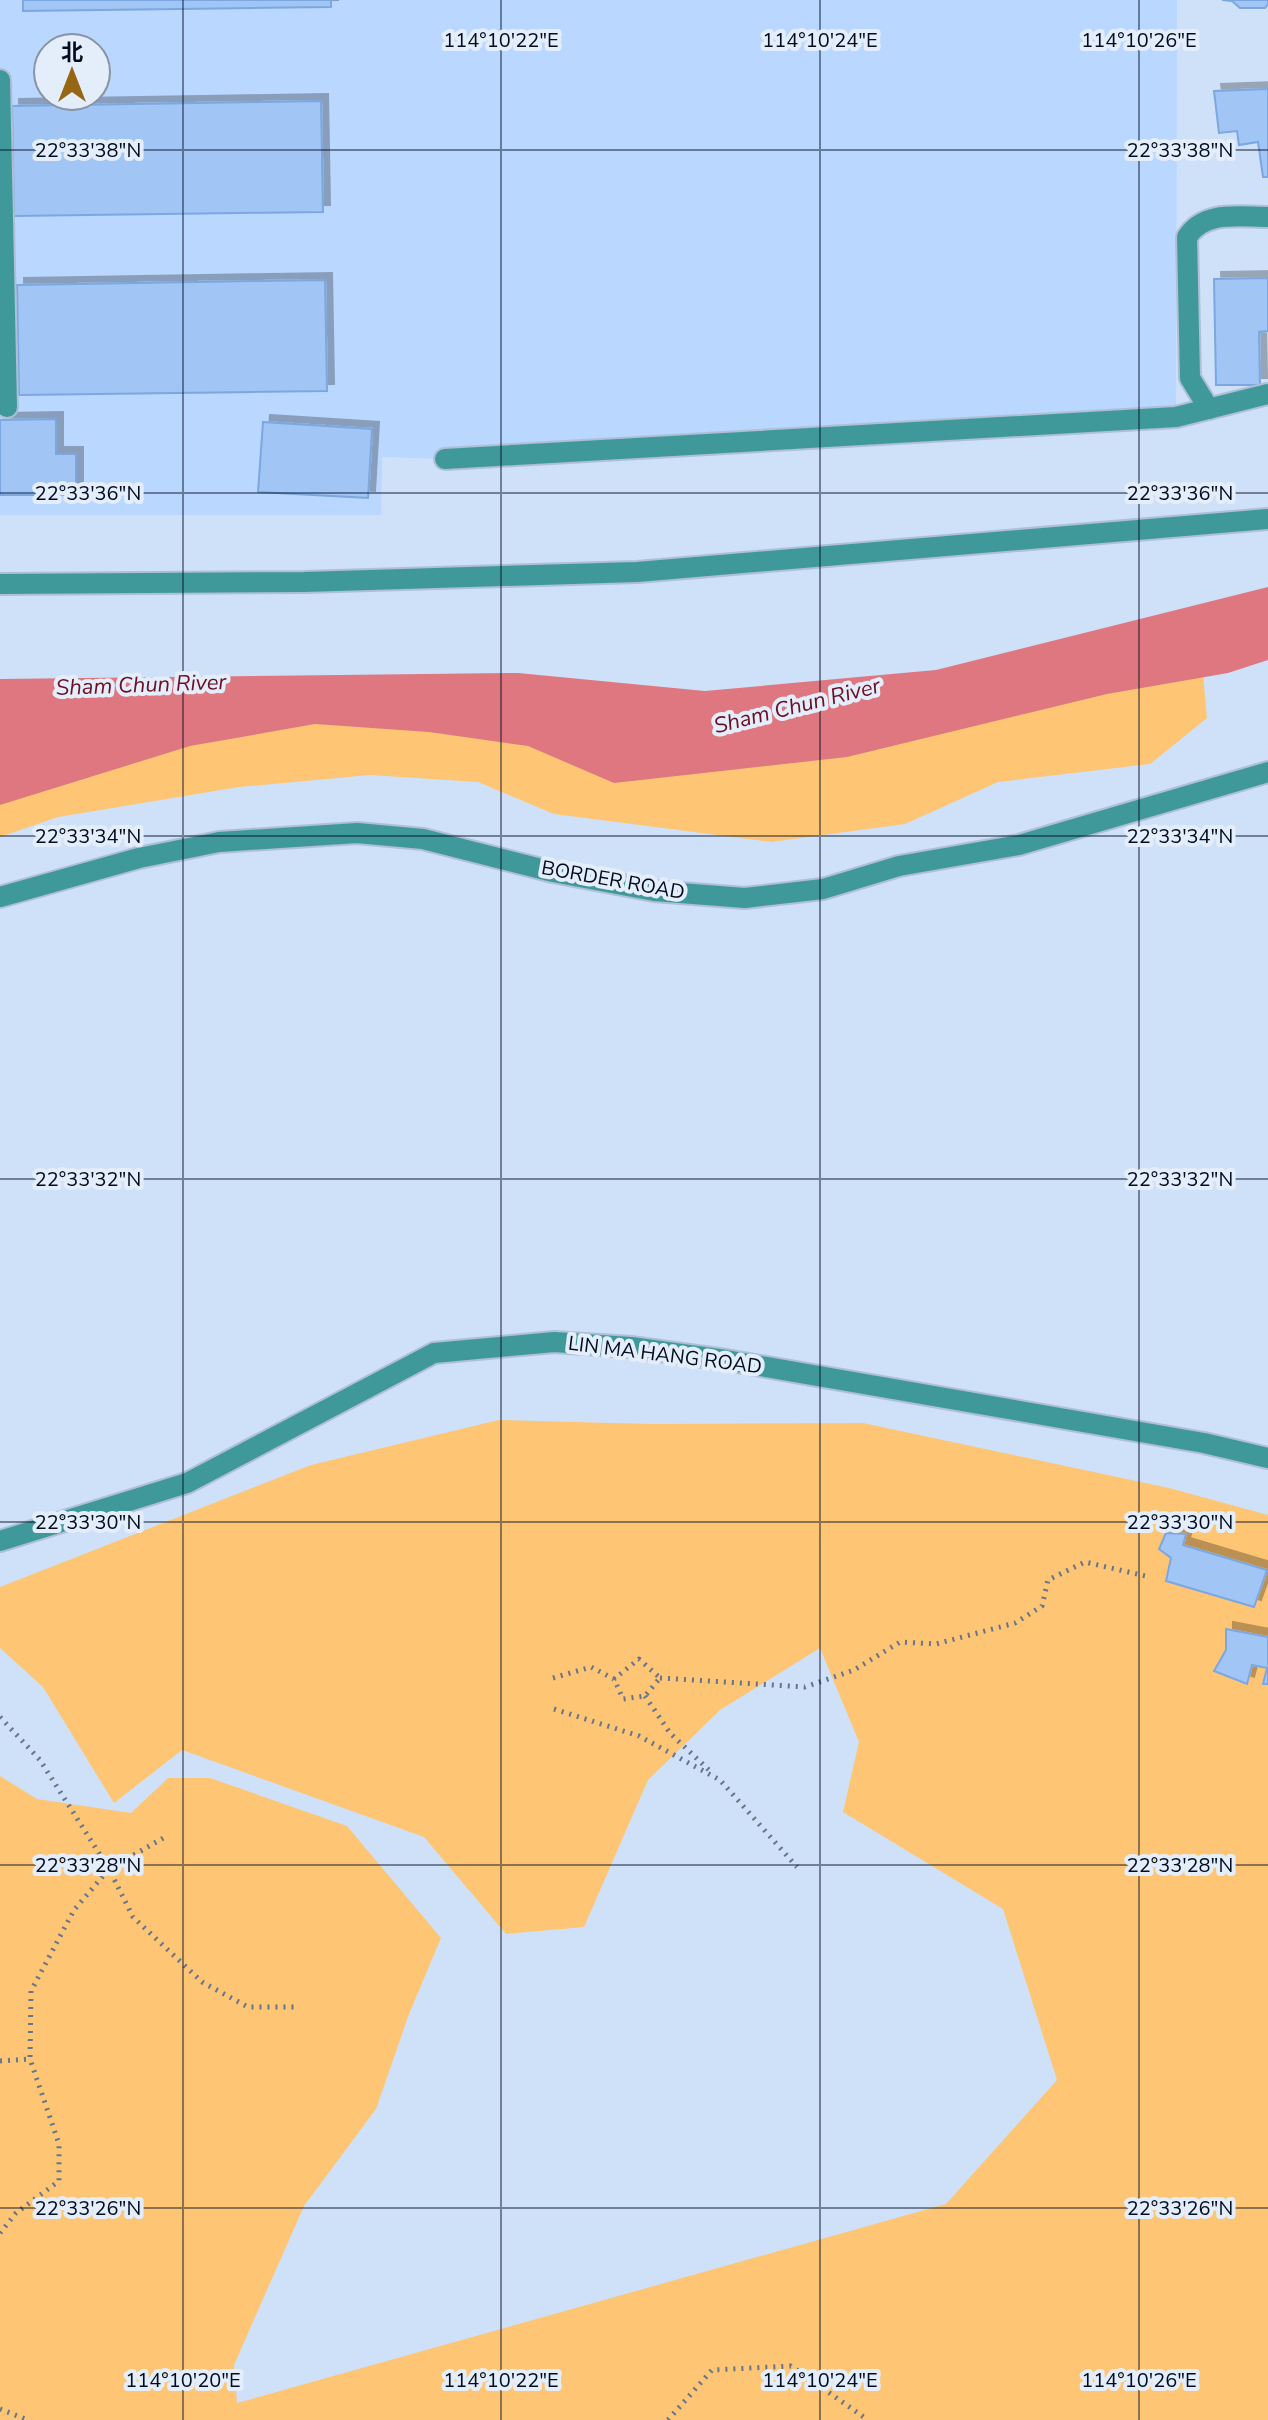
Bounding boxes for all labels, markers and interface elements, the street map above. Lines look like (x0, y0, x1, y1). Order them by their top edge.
text: 114°10'22"E (443, 27, 559, 54)
text: 114°10'24"E (762, 27, 878, 54)
text: 114°10'26"E (1081, 27, 1197, 54)
north arrow (32, 32, 112, 112)
text: 北 (61, 38, 83, 68)
text: 22°33'38"N (35, 137, 141, 164)
text: 22°33'38"N (1127, 137, 1233, 164)
text: 22°33'36"N (35, 480, 141, 507)
text: 22°33'36"N (1127, 480, 1233, 507)
water label: Sham Chun River (55, 667, 228, 703)
water label: Sham Chun River (711, 671, 884, 741)
text: 22°33'34"N (35, 823, 141, 850)
text: 22°33'34"N (1127, 823, 1233, 850)
street label: BORDER ROAD (539, 854, 687, 906)
text: 22°33'32"N (35, 1166, 141, 1193)
text: 22°33'32"N (1127, 1166, 1233, 1193)
street label: LIN MA HANG ROAD (567, 1330, 763, 1380)
text: 22°33'30"N (35, 1509, 141, 1536)
text: 22°33'30"N (1127, 1509, 1233, 1536)
text: 22°33'28"N (35, 1852, 141, 1879)
text: 22°33'28"N (1127, 1852, 1233, 1879)
text: 22°33'26"N (35, 2195, 141, 2222)
text: 22°33'26"N (1127, 2195, 1233, 2222)
text: 114°10'20"E (125, 2367, 241, 2394)
text: 114°10'22"E (443, 2367, 559, 2394)
text: 114°10'24"E (762, 2367, 878, 2394)
text: 114°10'26"E (1081, 2367, 1197, 2394)

